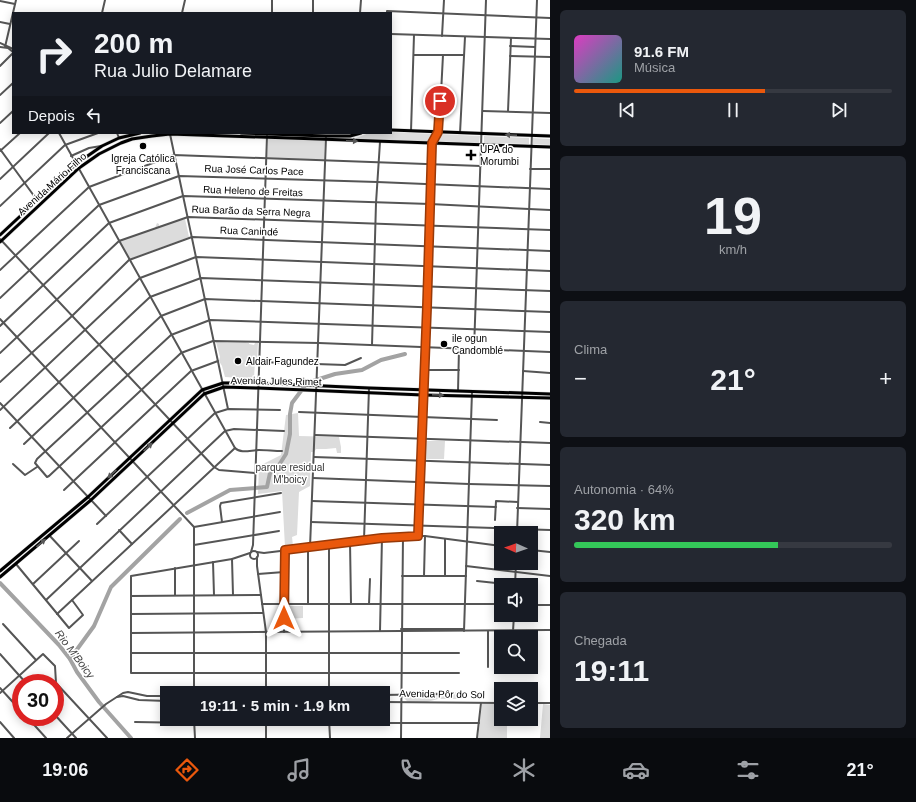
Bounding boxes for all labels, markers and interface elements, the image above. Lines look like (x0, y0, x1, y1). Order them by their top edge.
icon: right (28, 28, 80, 80)
text: 200 m (94, 28, 173, 59)
text: 91.6 FM (634, 43, 689, 60)
text: Música (634, 60, 675, 75)
text: Rua Julio Delamare (94, 61, 252, 81)
pin (423, 84, 457, 118)
icon: arrive (429, 90, 451, 112)
icon: previous (616, 99, 638, 121)
icon: pause (722, 99, 744, 121)
icon: next (828, 99, 850, 121)
icon: left (83, 104, 105, 126)
text: Depois (28, 107, 75, 124)
one-way arrow (504, 132, 517, 138)
one-way arrow (346, 137, 358, 144)
marker: Igreja Católica Franciscana (138, 141, 148, 151)
place label: UPA do Morumbi (480, 144, 519, 167)
marker: UPA do Morumbi (465, 149, 477, 161)
street label: Avenida Mário Filho (16, 150, 89, 218)
place label: Igreja Católica Franciscana (111, 153, 175, 176)
street label: Rua José Carlos Pace (204, 163, 304, 177)
street label: Rua Heleno de Freitas (203, 184, 303, 198)
text: 19 (704, 187, 762, 245)
street label: Rua Barão da Serra Negra (191, 203, 311, 219)
street label: Rua Canindé (220, 224, 279, 238)
text: km/h (719, 242, 747, 257)
place label: ile ogun Candomblé (452, 333, 504, 356)
marker: ile ogun Candomblé (439, 339, 449, 349)
text: Clima (574, 342, 607, 357)
marker: Aldair Fagundez (233, 356, 243, 366)
place label: Aldair Fagundez (246, 356, 319, 367)
text: 21° (710, 363, 756, 396)
text: − (574, 366, 587, 391)
text: + (879, 366, 892, 391)
street label: Avenida Jules Rimet (230, 375, 322, 387)
one-way arrow (432, 392, 444, 399)
one-way arrow (143, 442, 153, 452)
park label: parque residual M'boicy (256, 462, 324, 485)
one-way arrow (107, 470, 117, 479)
text: Autonomia · 64% (574, 482, 674, 497)
text: 320 km (574, 503, 676, 536)
north arrow (494, 526, 538, 570)
map controls (494, 526, 538, 726)
one-way arrow (35, 539, 46, 548)
button: sound (494, 578, 538, 622)
position arrow (263, 597, 305, 639)
water label: Rio M'Boicy (53, 627, 98, 682)
button: search (494, 630, 538, 674)
text: Chegada (574, 633, 627, 648)
text: 19:11 (574, 654, 649, 687)
speed limit sign: 30 (12, 674, 64, 726)
button: layers (494, 682, 538, 726)
street label: Avenida Pôr do Sol (399, 688, 485, 700)
text: 19:11 · 5 min · 1.9 km (200, 697, 350, 714)
icon: directions (173, 756, 201, 784)
icon: music (285, 756, 313, 784)
icon: phone (397, 756, 425, 784)
icon: climate (510, 756, 538, 784)
icon: car (622, 756, 650, 784)
icon: filters (734, 756, 762, 784)
text: 19:06 (42, 760, 88, 780)
text: 21° (847, 760, 874, 780)

